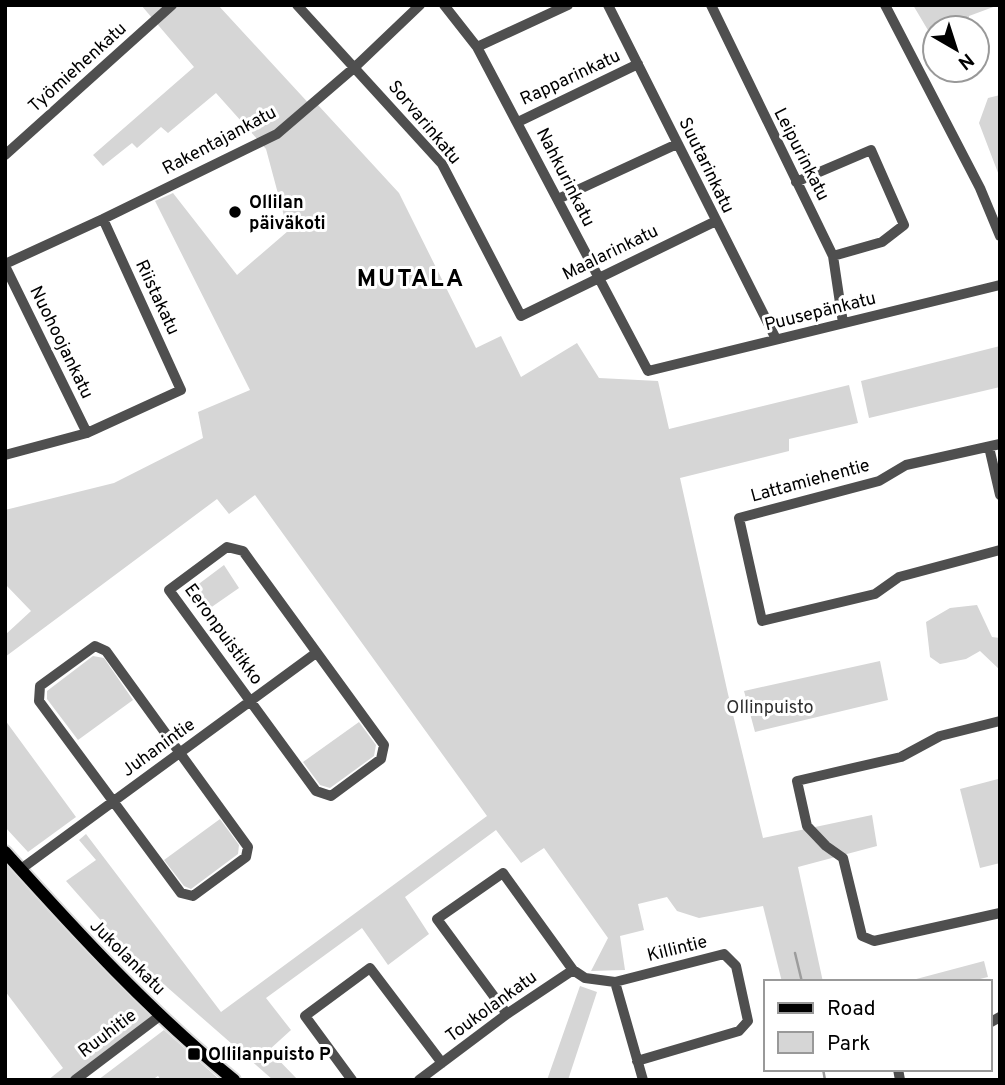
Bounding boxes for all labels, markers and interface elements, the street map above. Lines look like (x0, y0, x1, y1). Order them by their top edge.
north arrow (921, 14, 991, 84)
street label: Työmiehenkatu (24, 18, 132, 118)
street label: Rapparinkatu (517, 45, 624, 112)
text: N (953, 47, 978, 74)
street label: Sorvarinkatu (382, 76, 466, 170)
street label: Rakentajankatu (159, 102, 281, 181)
street label: Leipurinkatu (767, 104, 834, 205)
street label: Suutarinkatu (673, 114, 739, 217)
street label: Nahkurinkatu (530, 124, 599, 231)
place label: Ollilan päiväkoti (249, 192, 326, 236)
marker: Ollilan päiväkoti (227, 204, 243, 220)
street label: Maalarinkatu (559, 220, 662, 286)
street label: Riistakatu (129, 256, 184, 339)
district label: MUTALA (357, 265, 465, 295)
street label: Nuohoojankatu (23, 282, 98, 403)
street label: Puusepänkatu (762, 288, 878, 337)
street label: Lattamiehentie (748, 454, 873, 508)
street label: Eeronpuistikko (178, 580, 267, 690)
park label: Ollinpuisto (726, 697, 814, 720)
street label: Juhanintie (118, 714, 200, 783)
street label: Jukolankatu (84, 915, 170, 1001)
street label: Killintie (645, 931, 710, 968)
street label: Toukolankatu (442, 966, 542, 1048)
legend (764, 980, 991, 1071)
text: Road (827, 996, 876, 1023)
street label: Ruuhitie (74, 1005, 142, 1064)
text: Park (827, 1031, 870, 1058)
place label: Ollilanpuisto P (208, 1044, 331, 1067)
marker: Ollilanpuisto P (186, 1046, 202, 1062)

